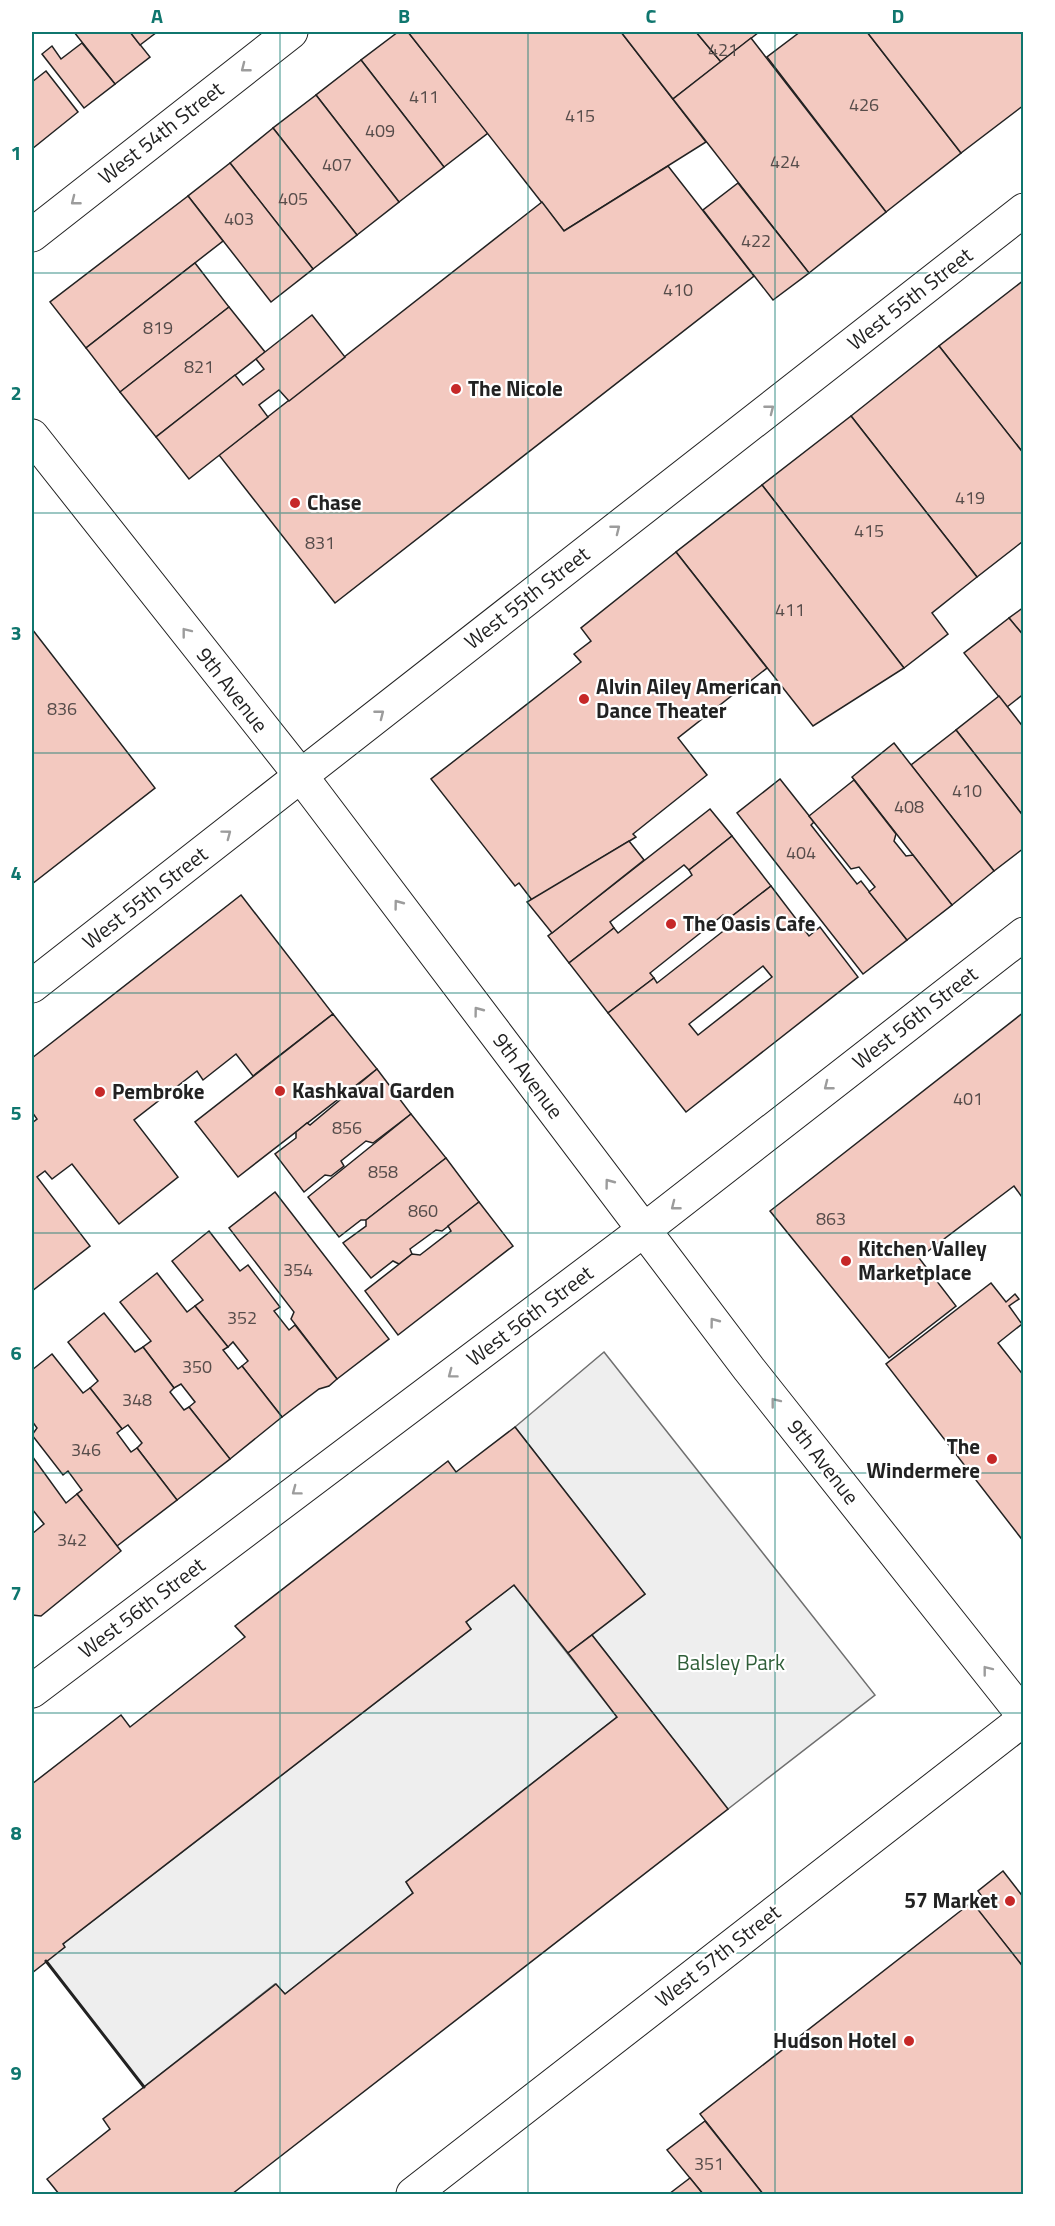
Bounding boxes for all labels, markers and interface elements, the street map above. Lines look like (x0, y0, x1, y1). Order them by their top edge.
text: A (151, 0, 163, 31)
text: B (398, 0, 410, 31)
text: C (646, 0, 657, 31)
text: D (892, 0, 904, 31)
house number: 421 (708, 36, 738, 63)
one-way arrow (241, 60, 252, 71)
street label: West 54th Street (91, 73, 230, 191)
house number: 411 (409, 83, 439, 110)
house number: 426 (849, 91, 879, 118)
house number: 415 (565, 102, 595, 129)
house number: 409 (365, 117, 395, 144)
text: 1 (10, 137, 22, 168)
house number: 424 (770, 148, 800, 175)
house number: 407 (322, 151, 352, 178)
house number: 405 (278, 185, 308, 212)
one-way arrow (71, 194, 82, 205)
house number: 403 (224, 205, 254, 232)
house number: 422 (741, 227, 771, 254)
street label: West 55th Street (840, 239, 979, 357)
house number: 410 (663, 276, 693, 303)
house number: 819 (143, 314, 173, 341)
house number: 821 (184, 353, 214, 380)
place label: The Nicole (468, 372, 563, 404)
text: 2 (10, 377, 22, 408)
marker: The Nicole (449, 382, 463, 396)
one-way arrow (763, 405, 774, 416)
house number: 419 (955, 484, 985, 511)
place label: Chase (307, 486, 361, 518)
marker: Chase (288, 496, 302, 510)
house number: 415 (854, 517, 884, 544)
one-way arrow (609, 525, 620, 536)
house number: 831 (305, 529, 335, 556)
street label: West 55th Street (457, 538, 596, 656)
house number: 411 (775, 596, 805, 623)
text: 3 (10, 617, 22, 648)
one-way arrow (182, 627, 193, 638)
street label: 9th Avenue (189, 640, 276, 739)
place label: Alvin Ailey American Dance Theater (596, 670, 782, 726)
marker: Alvin Ailey American Dance Theater (577, 692, 591, 706)
house number: 836 (47, 695, 77, 722)
one-way arrow (373, 710, 384, 721)
house number: 410 (952, 777, 982, 804)
house number: 408 (894, 793, 924, 820)
one-way arrow (220, 831, 231, 842)
street label: West 55th Street (75, 838, 214, 956)
house number: 404 (786, 839, 816, 866)
text: 4 (10, 857, 22, 888)
one-way arrow (394, 900, 405, 911)
place label: The Oasis Cafe (683, 907, 816, 939)
marker: The Oasis Cafe (664, 917, 678, 931)
street label: West 56th Street (845, 958, 984, 1076)
one-way arrow (475, 1006, 486, 1017)
street label: 9th Avenue (486, 1026, 572, 1125)
place label: Kashkaval Garden (292, 1074, 455, 1106)
place label: Pembroke (112, 1075, 204, 1107)
one-way arrow (824, 1078, 835, 1089)
marker: Kashkaval Garden (273, 1084, 287, 1098)
marker: Pembroke (93, 1085, 107, 1099)
house number: 401 (953, 1085, 983, 1112)
text: 5 (10, 1097, 22, 1128)
house number: 856 (332, 1114, 362, 1141)
house number: 858 (368, 1158, 398, 1185)
one-way arrow (605, 1178, 616, 1189)
house number: 860 (408, 1197, 438, 1224)
one-way arrow (670, 1198, 681, 1209)
house number: 863 (816, 1205, 846, 1232)
place label: Kitchen Valley Marketplace (858, 1232, 987, 1288)
marker: Kitchen Valley Marketplace (839, 1254, 853, 1268)
house number: 354 (283, 1256, 313, 1283)
street label: West 56th Street (459, 1256, 600, 1374)
house number: 352 (227, 1304, 257, 1331)
one-way arrow (710, 1318, 721, 1329)
text: 6 (10, 1337, 22, 1368)
house number: 350 (182, 1353, 212, 1380)
one-way arrow (448, 1367, 459, 1378)
house number: 348 (122, 1386, 152, 1413)
one-way arrow (772, 1398, 783, 1409)
street label: 9th Avenue (780, 1412, 867, 1511)
place label: The Windermere (867, 1430, 980, 1486)
house number: 346 (71, 1436, 101, 1463)
marker: The Windermere (985, 1452, 999, 1466)
one-way arrow (292, 1484, 303, 1495)
house number: 342 (57, 1526, 87, 1553)
street label: West 56th Street (71, 1548, 212, 1666)
text: 7 (10, 1577, 22, 1608)
park label: Balsley Park (677, 1646, 785, 1678)
one-way arrow (984, 1666, 995, 1677)
text: 8 (10, 1817, 22, 1848)
place label: 57 Market (904, 1884, 998, 1916)
marker: 57 Market (1003, 1894, 1017, 1908)
street label: West 57th Street (648, 1896, 787, 2014)
place label: Hudson Hotel (773, 2024, 897, 2056)
marker: Hudson Hotel (902, 2034, 916, 2048)
text: 9 (10, 2057, 22, 2088)
house number: 351 (694, 2150, 724, 2177)

